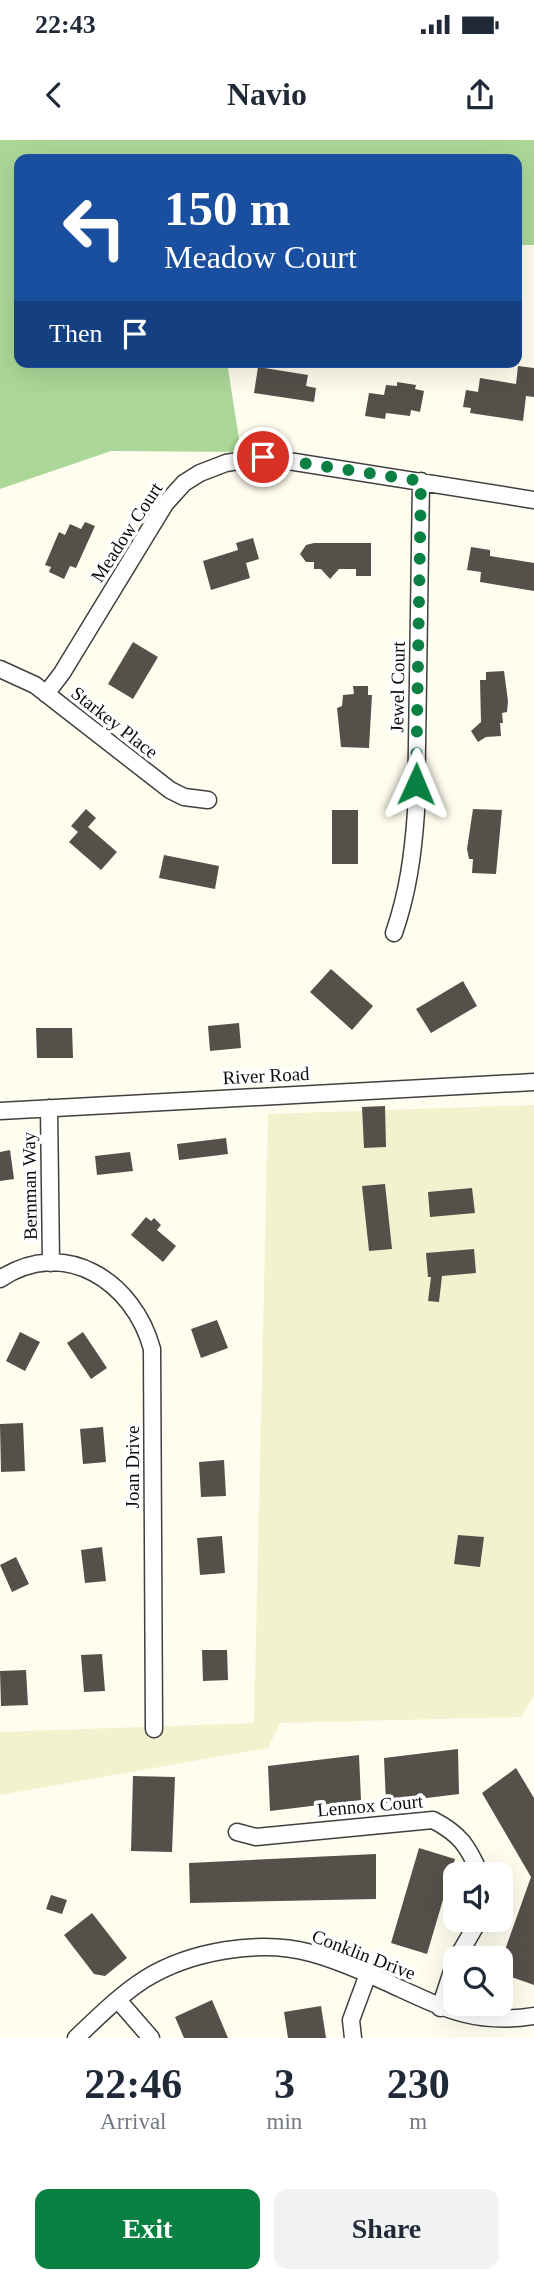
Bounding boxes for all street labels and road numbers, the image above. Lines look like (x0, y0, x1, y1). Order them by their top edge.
street label: Meadow Court (86, 478, 167, 586)
street label: Jewel Court (386, 640, 409, 733)
street label: Starkey Place (67, 682, 162, 763)
street label: River Road (222, 1063, 311, 1088)
street label: Bernman Way (18, 1131, 41, 1240)
street label: Joan Drive (122, 1426, 143, 1508)
street label: Lennox Court (316, 1790, 425, 1821)
street label: Conklin Drive (309, 1925, 419, 1984)

